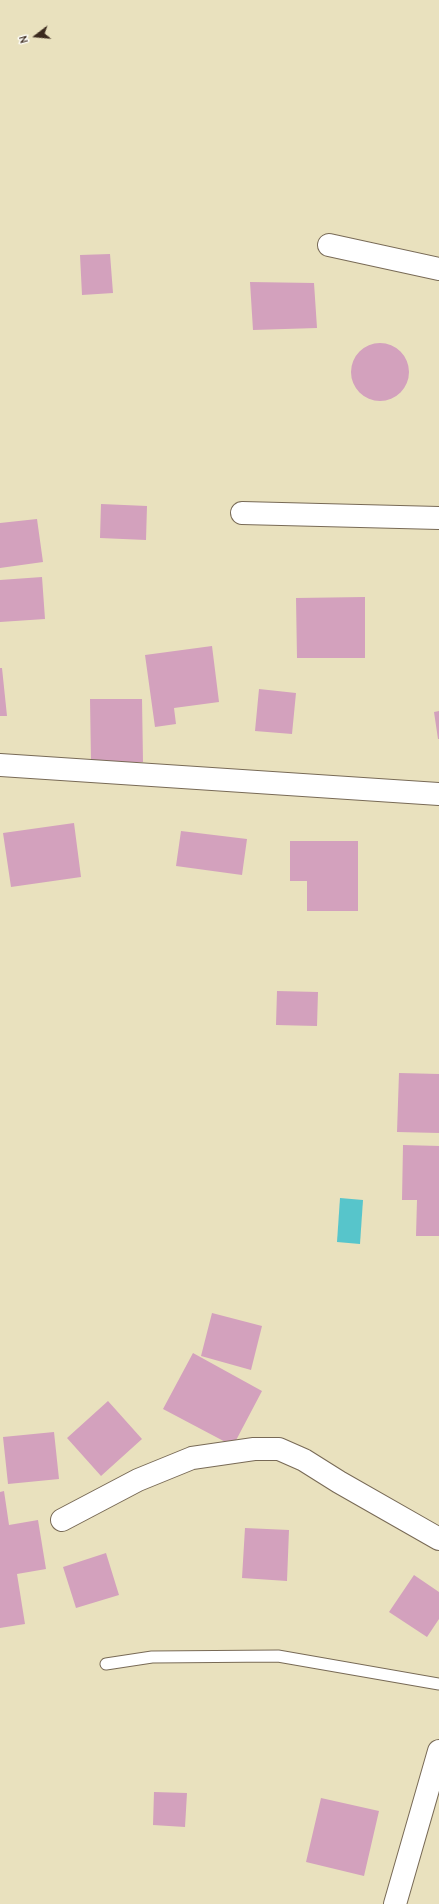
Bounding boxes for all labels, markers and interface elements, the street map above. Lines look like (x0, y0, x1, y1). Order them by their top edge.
north arrow (16, 16, 56, 56)
text: N (17, 34, 31, 45)

